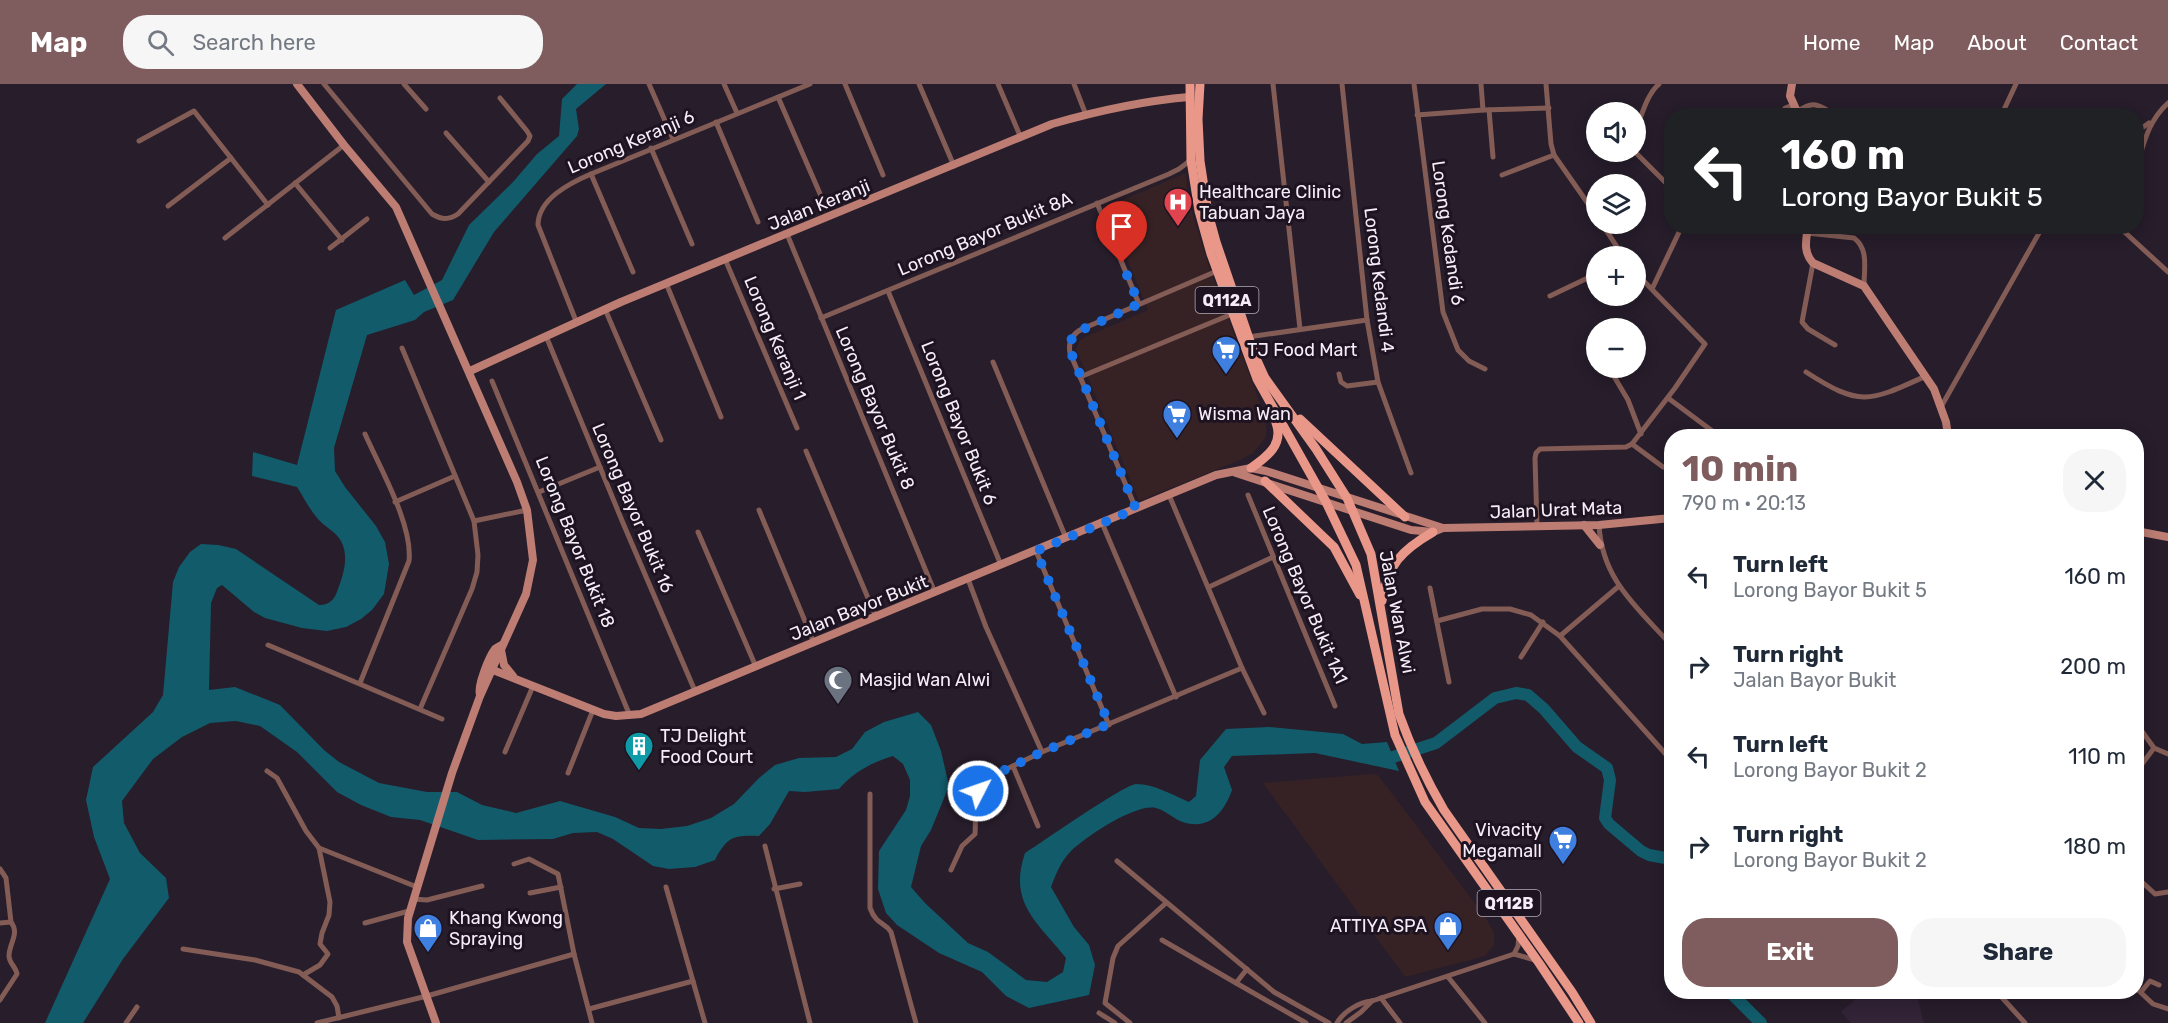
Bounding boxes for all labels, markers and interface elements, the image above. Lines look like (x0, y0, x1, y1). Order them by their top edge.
search box (123, 15, 543, 69)
text: Map (30, 26, 87, 59)
icon: search (144, 26, 177, 59)
text: Search here (192, 29, 316, 56)
text: Home (1803, 30, 1860, 55)
text: Map (1893, 30, 1934, 55)
text: About (1967, 30, 2027, 55)
text: Contact (2060, 30, 2138, 55)
map controls (1586, 102, 1646, 378)
button: sound (1586, 102, 1646, 162)
street label: Lorong Keranji 6 (564, 105, 698, 179)
text: 160 m (1781, 130, 1905, 180)
icon: left (1682, 132, 1760, 210)
street label: Lorong Kedandi 6 (1427, 159, 1469, 307)
button: layers (1586, 174, 1646, 234)
street label: Jalan Keranji (765, 175, 873, 235)
place label: Healthcare Clinic Tabuan Jaya (1199, 181, 1341, 224)
text: Lorong Bayor Bukit 5 (1781, 181, 2043, 213)
hospital icon: Healthcare Clinic Tabuan Jaya (1162, 186, 1194, 228)
street label: Lorong Bayor Bukit 8A (894, 187, 1076, 281)
pin (1096, 201, 1147, 263)
street label: Lorong Kedandi 4 (1359, 206, 1399, 354)
icon: arrive (1105, 210, 1138, 243)
button: + (1586, 246, 1646, 306)
street label: Lorong Keranji 1 (739, 273, 811, 403)
road number: Q112A (1196, 287, 1258, 313)
button: − (1586, 318, 1646, 378)
street label: Lorong Bayor Bukit 8 (831, 323, 919, 493)
supermarket icon: TJ Food Mart (1210, 334, 1242, 376)
street label: Lorong Bayor Bukit 6 (916, 338, 1002, 508)
place label: TJ Food Mart (1247, 339, 1357, 361)
supermarket icon: Wisma Wan (1161, 398, 1193, 440)
place label: Wisma Wan (1198, 403, 1291, 425)
street label: Lorong Bayor Bukit 16 (587, 420, 679, 596)
text: 10 min (1682, 447, 1798, 490)
button: close (2063, 449, 2126, 512)
street label: Lorong Bayor Bukit 18 (531, 453, 619, 631)
text: 790 m · 20:13 (1682, 491, 1806, 515)
street label: Jalan Urat Mata (1489, 497, 1623, 523)
street label: Lorong Bayor Bukit 1A1 (1258, 503, 1352, 687)
street label: Jalan Wan Alwi (1374, 549, 1420, 675)
text: Turn left (1733, 551, 1828, 578)
icon: left (1682, 560, 1715, 593)
text: 160 m (2064, 563, 2126, 590)
street label: Jalan Bayor Bukit (787, 570, 931, 646)
text: Lorong Bayor Bukit 5 (1733, 578, 1927, 602)
text: Turn right (1733, 641, 1843, 668)
icon: right (1682, 650, 1715, 683)
text: 200 m (2060, 653, 2126, 680)
mosque icon: Masjid Wan Alwi (822, 664, 854, 706)
text: Jalan Bayor Bukit (1733, 668, 1896, 692)
place label: Masjid Wan Alwi (859, 669, 990, 691)
place label: TJ Delight Food Court (660, 725, 753, 768)
building icon: TJ Delight Food Court (623, 730, 655, 772)
text: Turn left (1733, 731, 1828, 758)
icon: left (1682, 740, 1715, 773)
text: 110 m (2068, 743, 2126, 770)
text: Lorong Bayor Bukit 2 (1733, 758, 1927, 782)
position arrow (946, 759, 1010, 823)
place label: Vivacity Megamall (1462, 819, 1542, 862)
text: Turn right (1733, 821, 1843, 848)
supermarket icon: Vivacity Megamall (1547, 824, 1579, 866)
icon: right (1682, 830, 1715, 863)
text: 180 m (2064, 833, 2126, 860)
text: Lorong Bayor Bukit 2 (1733, 848, 1927, 872)
road number: Q112B (1478, 890, 1540, 916)
place label: Khang Kwong Spraying (449, 907, 563, 950)
shop icon: ATTIYA SPA (1432, 910, 1464, 952)
shop icon: Khang Kwong Spraying (412, 912, 444, 954)
place label: ATTIYA SPA (1330, 915, 1427, 937)
button: Exit (1682, 918, 1898, 987)
button: Share (1910, 918, 2126, 987)

